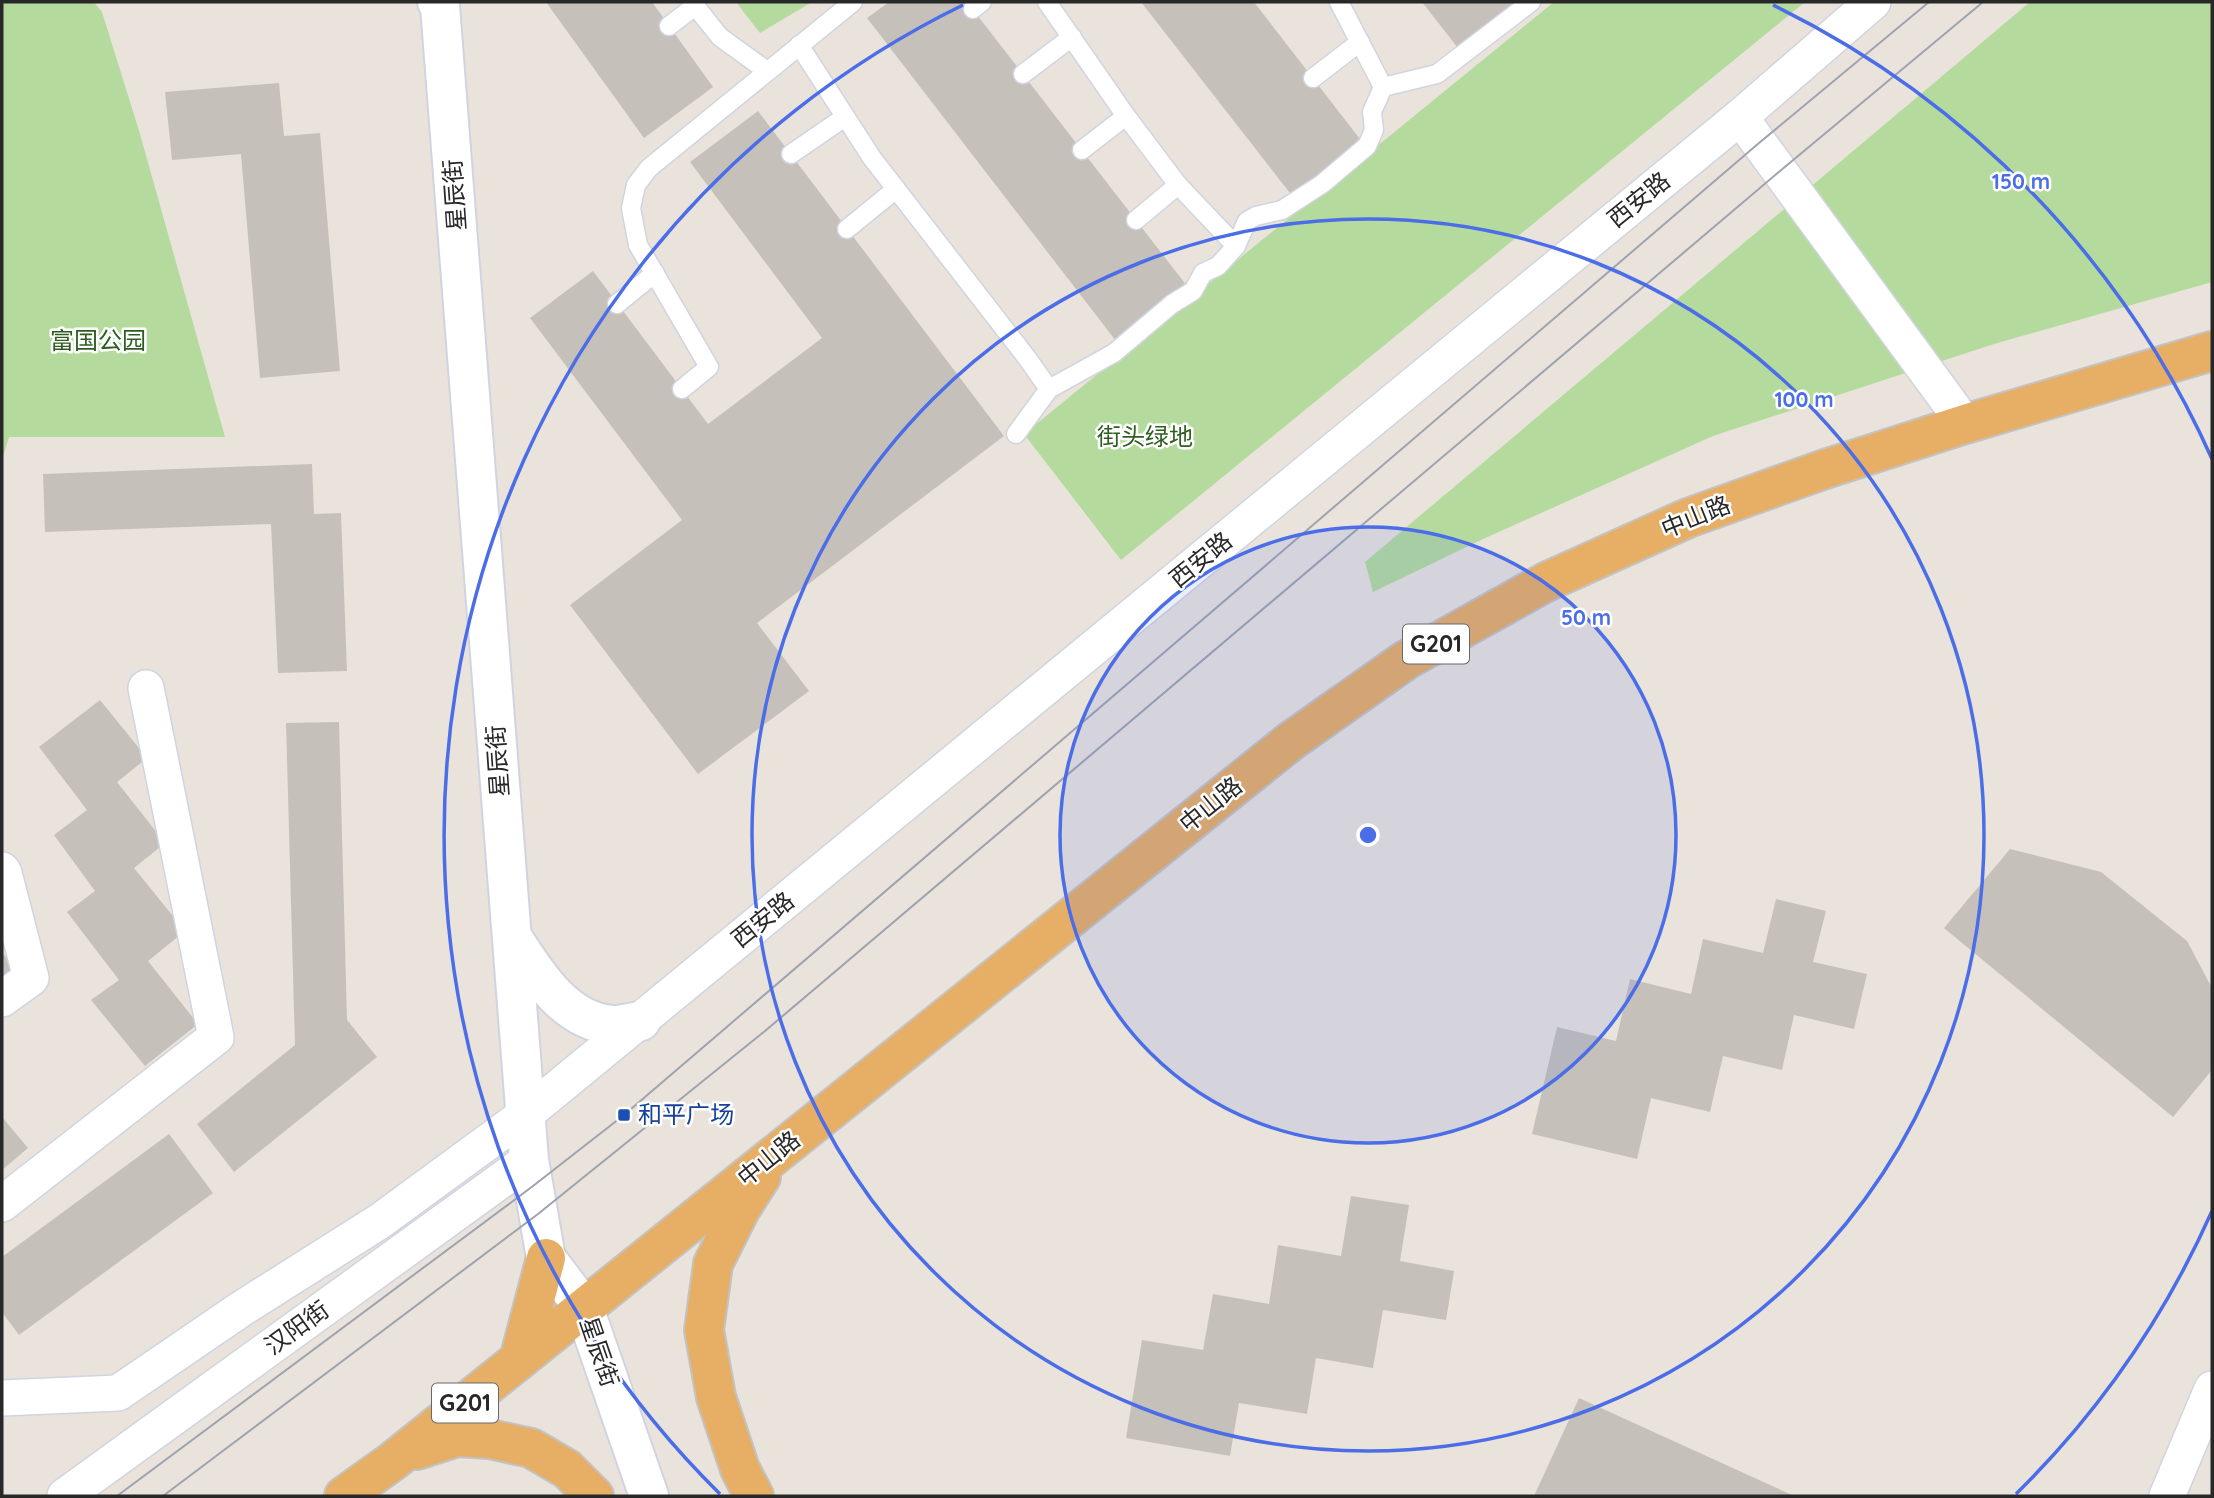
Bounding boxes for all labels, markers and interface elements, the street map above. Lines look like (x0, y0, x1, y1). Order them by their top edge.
street label: 星辰街 (437, 158, 471, 232)
street label: 西安路 (1601, 165, 1676, 234)
text: 150 m (1992, 168, 2050, 194)
park label: 富国公园 (50, 325, 146, 355)
text: 100 m (1774, 386, 1834, 412)
park label: 街头绿地 (1097, 421, 1193, 451)
street label: 中山路 (1657, 489, 1735, 543)
street label: 西安路 (1163, 525, 1238, 594)
text: 50 m (1561, 604, 1611, 630)
road number: G201 (1403, 624, 1469, 664)
street label: 星辰街 (480, 724, 514, 798)
street label: 中山路 (1173, 770, 1248, 839)
centre of rings (1356, 823, 1380, 847)
street label: 西安路 (725, 885, 800, 954)
place label: 和平广场 (638, 1099, 734, 1129)
marker: 和平广场 (616, 1107, 632, 1123)
street label: 中山路 (731, 1124, 806, 1193)
street label: 汉阳街 (258, 1294, 334, 1360)
street label: 星辰街 (574, 1313, 626, 1391)
road number: G201 (432, 1384, 498, 1422)

